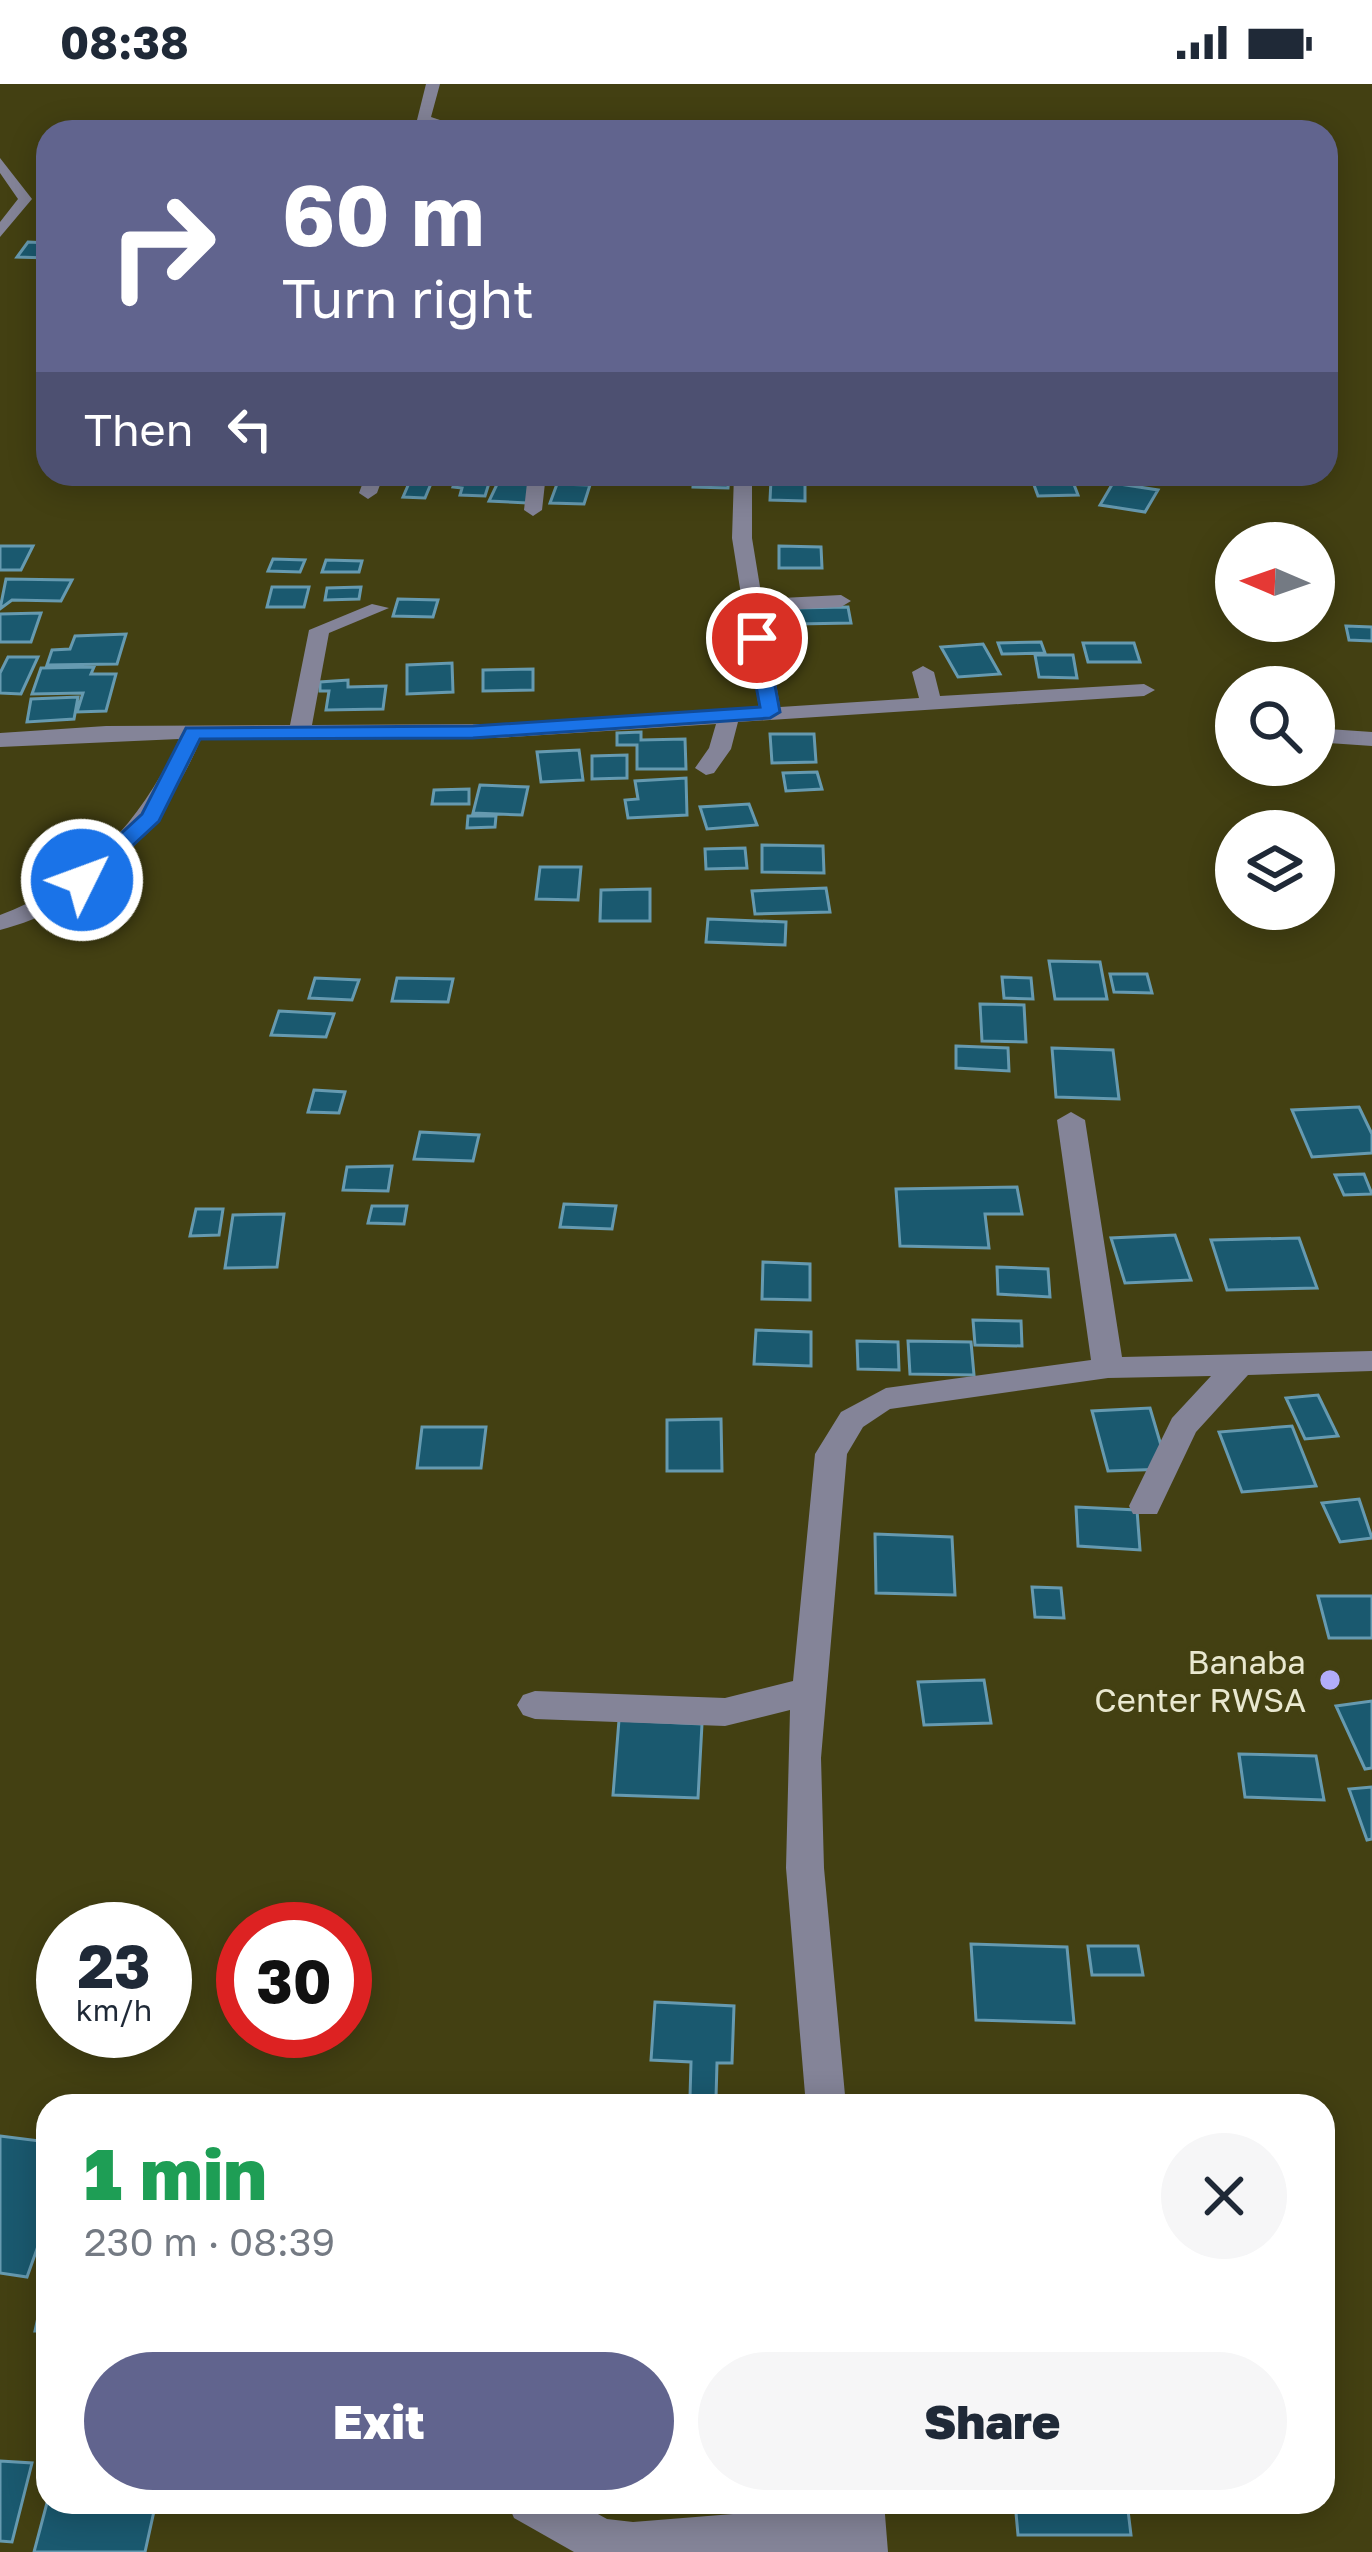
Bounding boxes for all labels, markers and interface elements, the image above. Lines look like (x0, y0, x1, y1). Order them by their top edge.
text: 08:38 (60, 15, 189, 69)
text: 60 m (282, 164, 484, 264)
icon: right (84, 168, 240, 324)
text: Turn right (282, 265, 534, 330)
icon: left (217, 396, 283, 462)
text: Then (84, 402, 193, 456)
north arrow (1215, 522, 1335, 642)
map controls (1215, 522, 1335, 930)
pin (706, 587, 808, 689)
icon: arrive (724, 605, 790, 671)
button: search (1215, 666, 1335, 786)
button: layers (1215, 810, 1335, 930)
position arrow (19, 817, 145, 943)
place label: Banaba Center RWSA (1094, 1642, 1306, 1719)
marker: Banaba Center RWSA (1317, 1667, 1343, 1693)
speed limit sign: 30 (216, 1902, 372, 2058)
text: 23 (77, 1929, 151, 2001)
text: km/h (76, 1992, 152, 2028)
text: 1 min (84, 2129, 267, 2216)
button: close (1161, 2133, 1287, 2259)
text: 230 m · 08:39 (84, 2218, 335, 2265)
button: Exit (84, 2352, 674, 2490)
button: Share (698, 2352, 1287, 2490)

